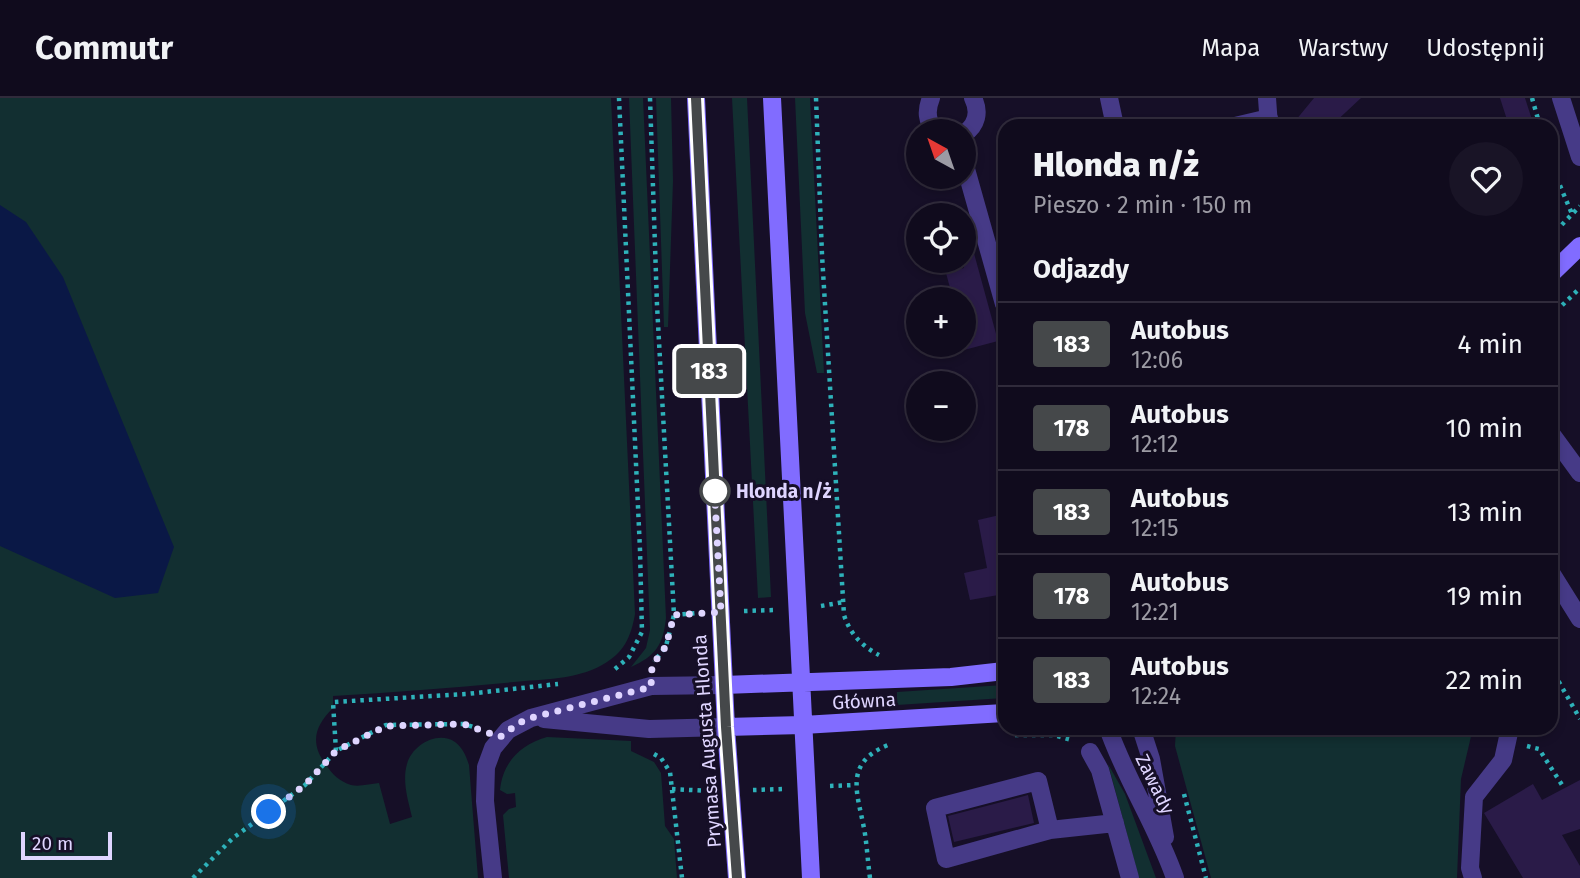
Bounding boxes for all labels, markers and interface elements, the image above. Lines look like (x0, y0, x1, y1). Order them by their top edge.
text: Commutr (35, 28, 173, 68)
text: Mapa (1202, 34, 1260, 62)
text: Warstwy (1298, 34, 1388, 62)
text: Udostępnij (1426, 34, 1545, 62)
north arrow (906, 119, 976, 189)
map controls (906, 119, 976, 441)
button: heart (1449, 142, 1523, 216)
text: Hlonda n/ż (1033, 145, 1199, 185)
text: Pieszo · 2 min · 150 m (1033, 191, 1252, 219)
button: locate (906, 203, 976, 273)
text: Odjazdy (1033, 254, 1129, 285)
button: + (906, 287, 976, 357)
text: Autobus (1131, 315, 1229, 346)
text: 4 min (1457, 329, 1523, 360)
text: 183 (1053, 330, 1090, 358)
text: 12:06 (1131, 346, 1183, 374)
line badge: 183 (669, 348, 749, 394)
text: 183 (690, 357, 728, 385)
button: − (906, 371, 976, 441)
text: Autobus (1131, 399, 1229, 430)
text: 10 min (1445, 413, 1523, 444)
text: 178 (1054, 414, 1089, 442)
text: 12:12 (1131, 430, 1178, 458)
marker: Hlonda n/ż (700, 476, 730, 506)
place label: Hlonda n/ż (736, 480, 832, 503)
text: Autobus (1131, 483, 1229, 514)
text: 13 min (1447, 497, 1523, 528)
text: 183 (1053, 498, 1090, 526)
text: 12:15 (1131, 514, 1178, 542)
text: Autobus (1131, 567, 1229, 598)
text: 19 min (1446, 581, 1523, 612)
text: 178 (1054, 582, 1089, 610)
text: 12:21 (1131, 598, 1179, 626)
street label: Prymasa Augusta Hlonda (688, 634, 726, 848)
text: Autobus (1131, 651, 1229, 682)
text: 22 min (1446, 665, 1523, 696)
text: 183 (1053, 666, 1090, 694)
text: 12:24 (1131, 682, 1181, 710)
street label: Główna (831, 688, 897, 714)
street label: Zawady (1131, 750, 1180, 819)
your location (251, 794, 286, 829)
scale bar (21, 829, 112, 861)
text: 20 m (32, 832, 73, 855)

